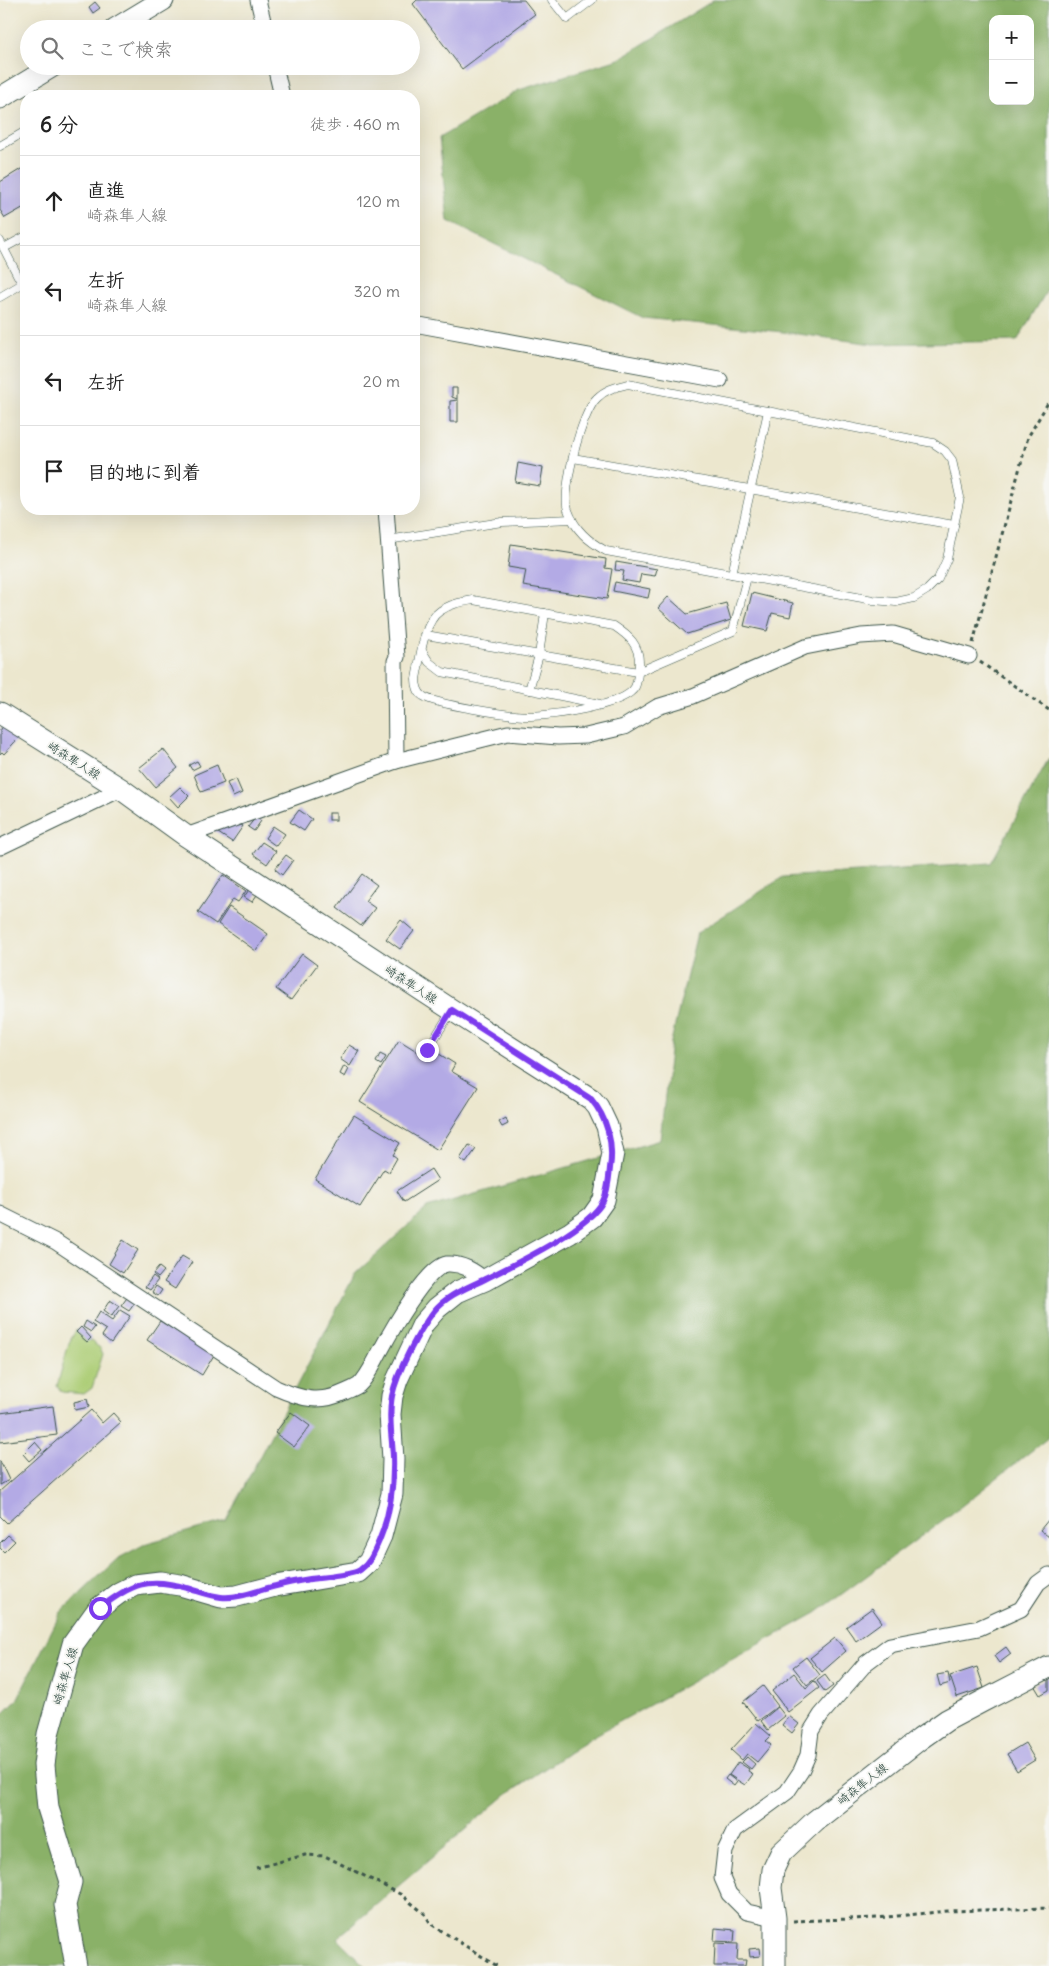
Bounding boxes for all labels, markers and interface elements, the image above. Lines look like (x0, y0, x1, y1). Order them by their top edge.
map controls (989, 15, 1034, 105)
button: + (989, 15, 1034, 60)
search box (20, 20, 420, 75)
icon: search (38, 34, 66, 62)
text: ここで検索 (78, 37, 173, 61)
button: − (989, 60, 1034, 105)
text: 6 分 (40, 111, 78, 138)
text: 徒歩 · 460 m (310, 114, 400, 134)
text: 直進 (87, 178, 125, 202)
icon: ahead (40, 187, 68, 215)
text: 120 m (357, 191, 400, 211)
text: 崎森隼人線 (87, 205, 167, 225)
text: 左折 (87, 268, 125, 292)
icon: left (40, 277, 68, 305)
text: 320 m (354, 281, 400, 301)
text: 崎森隼人線 (87, 295, 167, 315)
icon: left (40, 367, 68, 395)
text: 左折 (87, 370, 125, 394)
text: 20 m (363, 371, 400, 391)
icon: arrive (40, 457, 68, 485)
text: 目的地に到着 (87, 460, 201, 484)
street label: 崎森隼人線 (45, 738, 103, 782)
street label: 崎森隼人線 (382, 961, 440, 1007)
route end (416, 1039, 439, 1062)
route start (89, 1597, 112, 1620)
street label: 崎森隼人線 (50, 1645, 80, 1707)
street label: 崎森隼人線 (834, 1760, 890, 1808)

